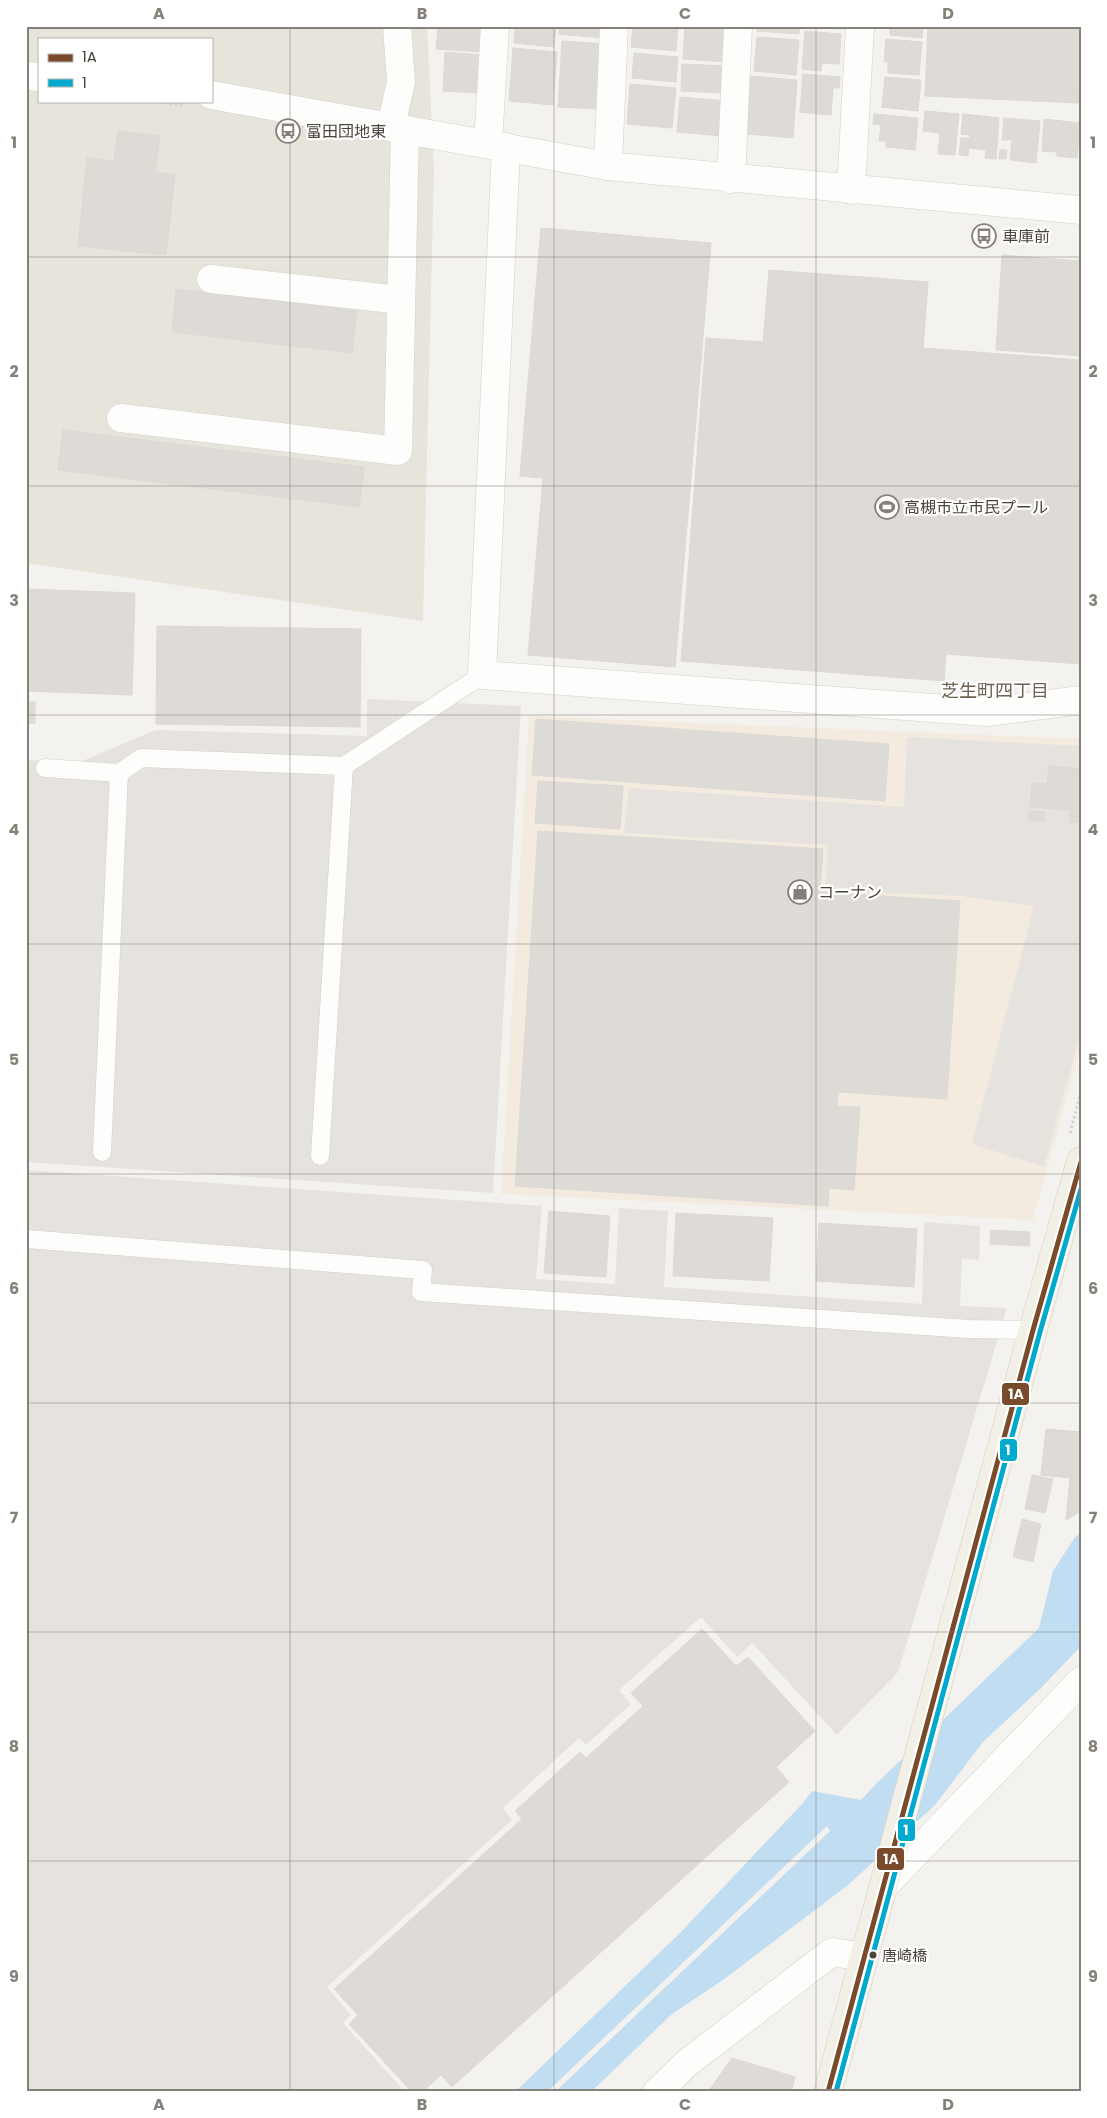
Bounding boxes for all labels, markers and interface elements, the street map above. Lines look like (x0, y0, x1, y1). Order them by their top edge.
text: A (153, 2, 165, 25)
text: B (417, 2, 427, 25)
text: C (679, 2, 691, 25)
text: D (942, 2, 954, 25)
legend (38, 38, 212, 102)
text: 1A (82, 46, 97, 67)
text: 1 (82, 72, 87, 93)
bus stop icon: 富田団地東 (275, 118, 301, 144)
place label: 富田団地東 (306, 120, 386, 143)
text: 1 (11, 131, 17, 154)
text: 1 (1090, 131, 1096, 154)
bus stop icon: 車庫前 (971, 223, 997, 249)
place label: 車庫前 (1002, 225, 1050, 248)
text: 2 (9, 360, 19, 383)
text: 2 (1088, 360, 1098, 383)
sports icon: 高槻市立市民プール (874, 494, 900, 520)
place label: 高槻市立市民プール (904, 496, 1048, 519)
text: 3 (9, 589, 19, 612)
text: 3 (1088, 589, 1098, 612)
district label: 芝生町四丁目 (941, 678, 1049, 703)
text: 4 (9, 818, 20, 841)
text: 4 (1088, 818, 1099, 841)
shop icon: コーナン (787, 879, 813, 905)
place label: コーナン (818, 881, 882, 904)
text: 5 (9, 1048, 19, 1071)
text: 5 (1088, 1048, 1098, 1071)
text: 6 (9, 1277, 19, 1300)
text: 6 (1088, 1277, 1098, 1300)
line badge: 1A (1001, 1382, 1030, 1406)
text: 1A (1008, 1384, 1024, 1404)
line badge: 1 (999, 1438, 1018, 1462)
text: 1 (1005, 1440, 1011, 1460)
text: 7 (10, 1506, 19, 1529)
text: 7 (1089, 1506, 1098, 1529)
text: 8 (9, 1735, 19, 1758)
text: 8 (1088, 1735, 1098, 1758)
line badge: 1 (897, 1818, 916, 1842)
text: 1 (903, 1820, 909, 1840)
line badge: 1A (876, 1847, 905, 1871)
text: 1A (883, 1849, 899, 1869)
place label: 唐崎橋 (882, 1945, 927, 1966)
marker: 唐崎橋 (868, 1950, 878, 1960)
text: 9 (9, 1965, 19, 1988)
text: 9 (1088, 1965, 1098, 1988)
text: A (153, 2093, 165, 2116)
text: B (417, 2093, 427, 2116)
text: C (679, 2093, 691, 2116)
text: D (942, 2093, 954, 2116)

